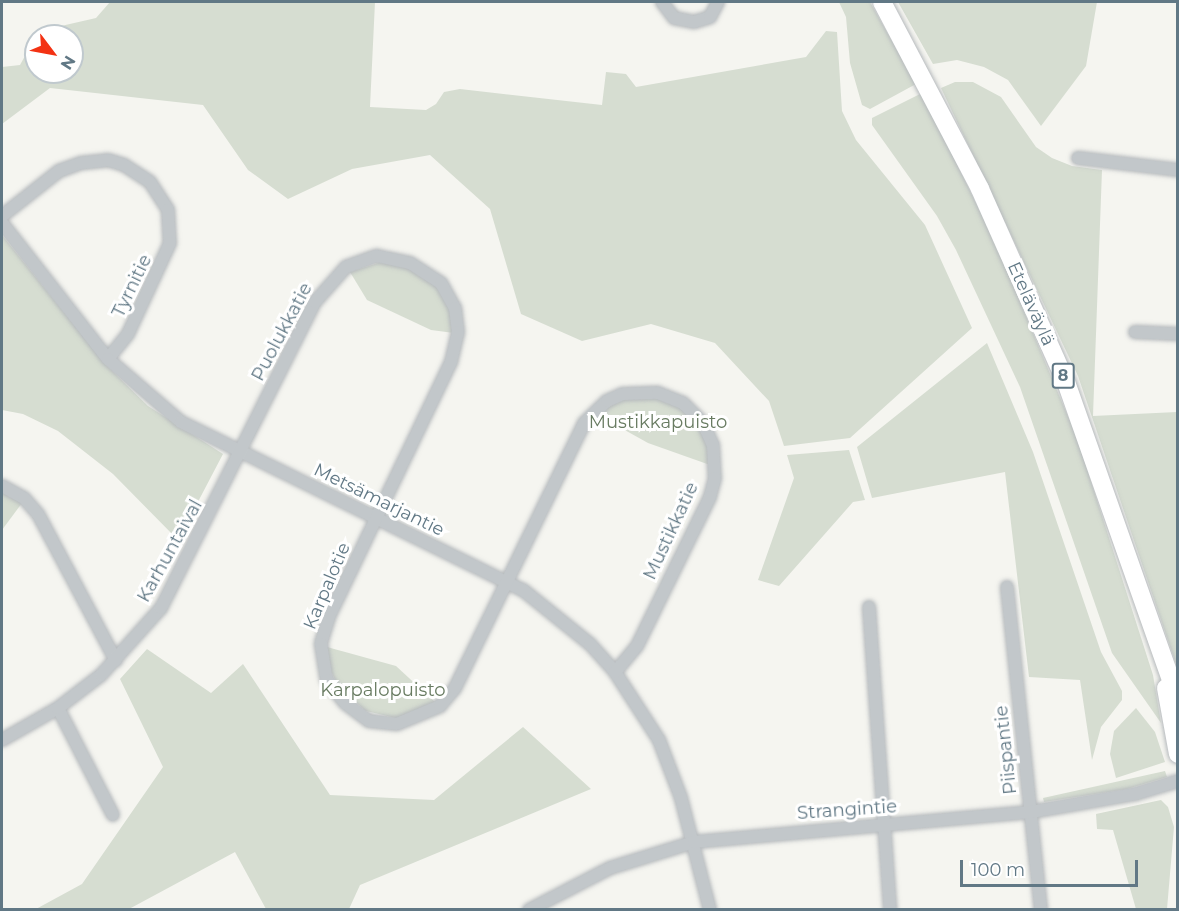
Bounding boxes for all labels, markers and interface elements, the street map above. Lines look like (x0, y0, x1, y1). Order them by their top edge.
north arrow (24, 24, 84, 84)
text: N (57, 52, 79, 73)
street label: Tyrnitie (108, 251, 156, 321)
street label: Eteläväylä (1003, 259, 1059, 349)
street label: Puolukkatie (247, 279, 317, 385)
road number: 8 (1051, 363, 1075, 389)
park label: Mustikkapuisto (589, 411, 727, 433)
street label: Metsämarjantie (310, 459, 448, 541)
street label: Mustikkatie (639, 479, 703, 583)
street label: Karhuntaival (133, 496, 207, 606)
street label: Karpalotie (299, 539, 355, 633)
park label: Karpalopuisto (320, 679, 446, 701)
street label: Piispantie (991, 704, 1021, 796)
street label: Strangintie (796, 796, 898, 824)
scale bar (963, 848, 1142, 886)
text: 100 m (971, 859, 1025, 881)

